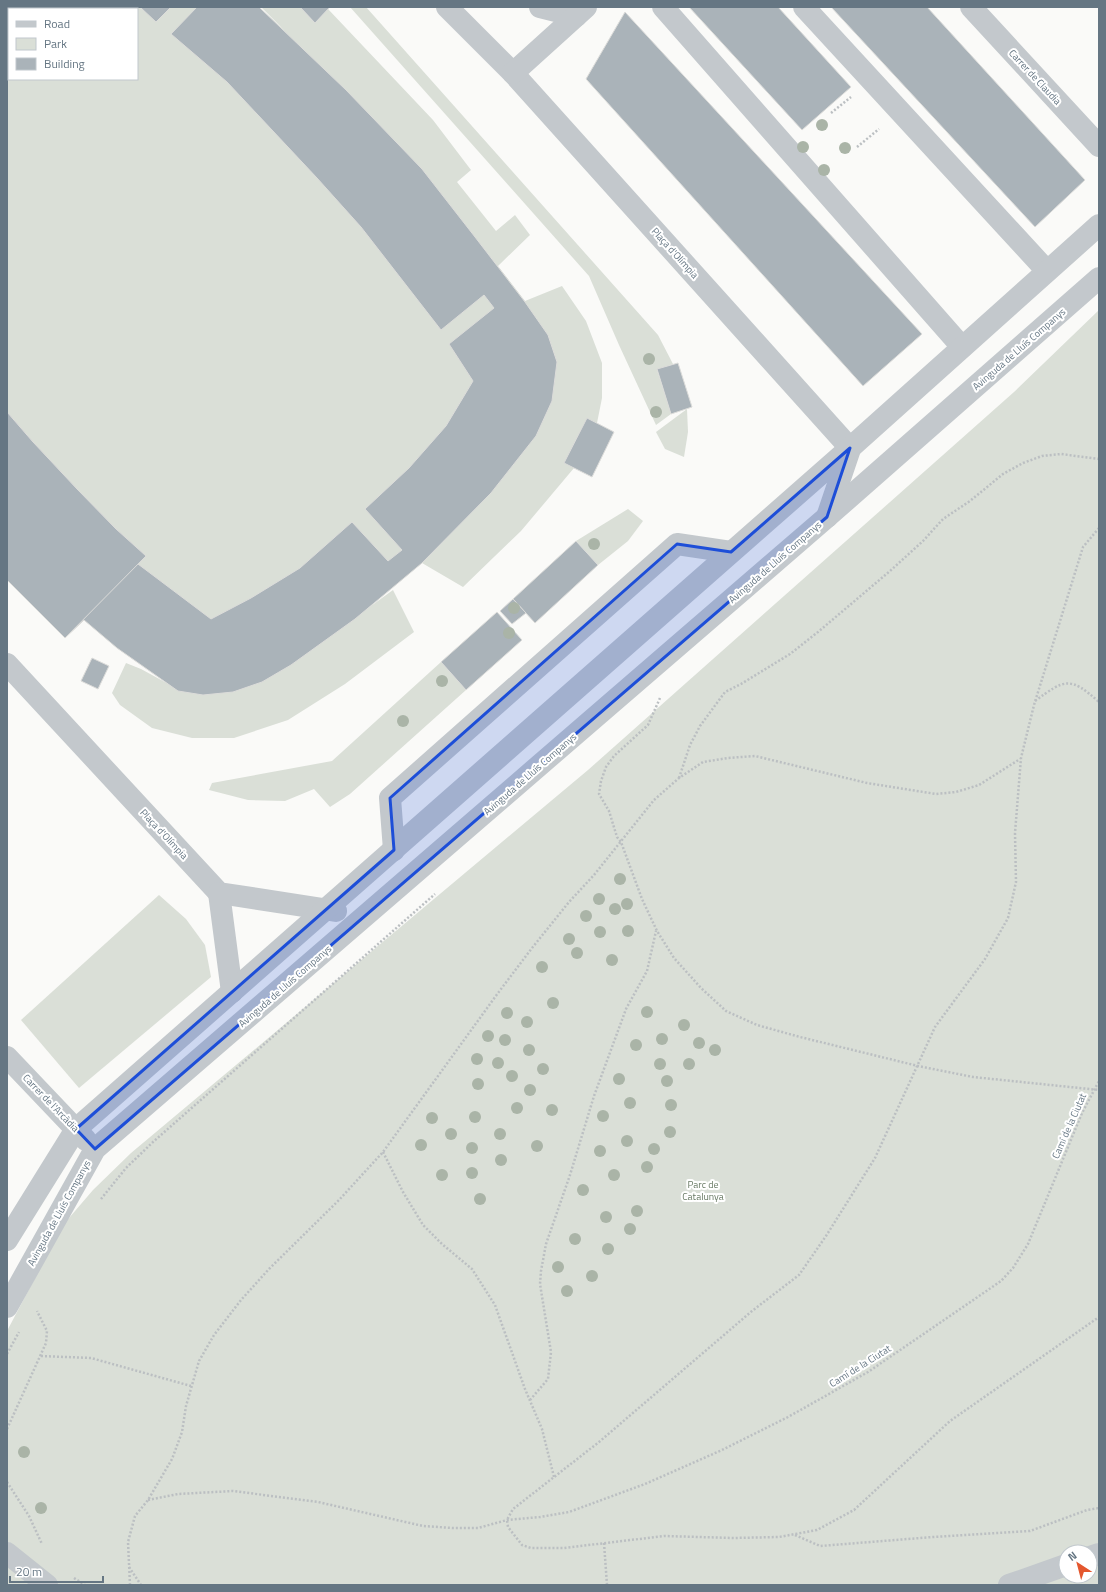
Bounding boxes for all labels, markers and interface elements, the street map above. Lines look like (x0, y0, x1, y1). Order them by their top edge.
legend (8, 8, 138, 80)
text: Road (44, 14, 70, 33)
text: Park (44, 34, 67, 53)
street label: Carrer de Claudia (1005, 46, 1065, 108)
text: Building (44, 54, 85, 73)
street label: Plaça d'Olímpia (648, 224, 702, 282)
street label: Avinguda de Lluís Companys (969, 304, 1069, 394)
street label: Avinguda de Lluís Companys (725, 517, 825, 607)
street label: Avinguda de Lluís Companys (480, 729, 580, 819)
street label: Plaça d'Olímpia (137, 805, 191, 863)
street label: Avinguda de Lluís Companys (235, 941, 335, 1031)
street label: Carrer de l'Arcàdia (19, 1071, 83, 1135)
street label: Camí de la Ciutat (1048, 1090, 1090, 1161)
street label: Avinguda de Lluís Companys (24, 1157, 95, 1269)
park label: Parc de Catalunya (682, 1177, 724, 1204)
street label: Camí de la Ciutat (826, 1341, 894, 1391)
north arrow (1058, 1544, 1098, 1584)
text: N (1064, 1547, 1080, 1565)
scale bar (10, 1558, 103, 1584)
text: 20 m (16, 1562, 42, 1581)

